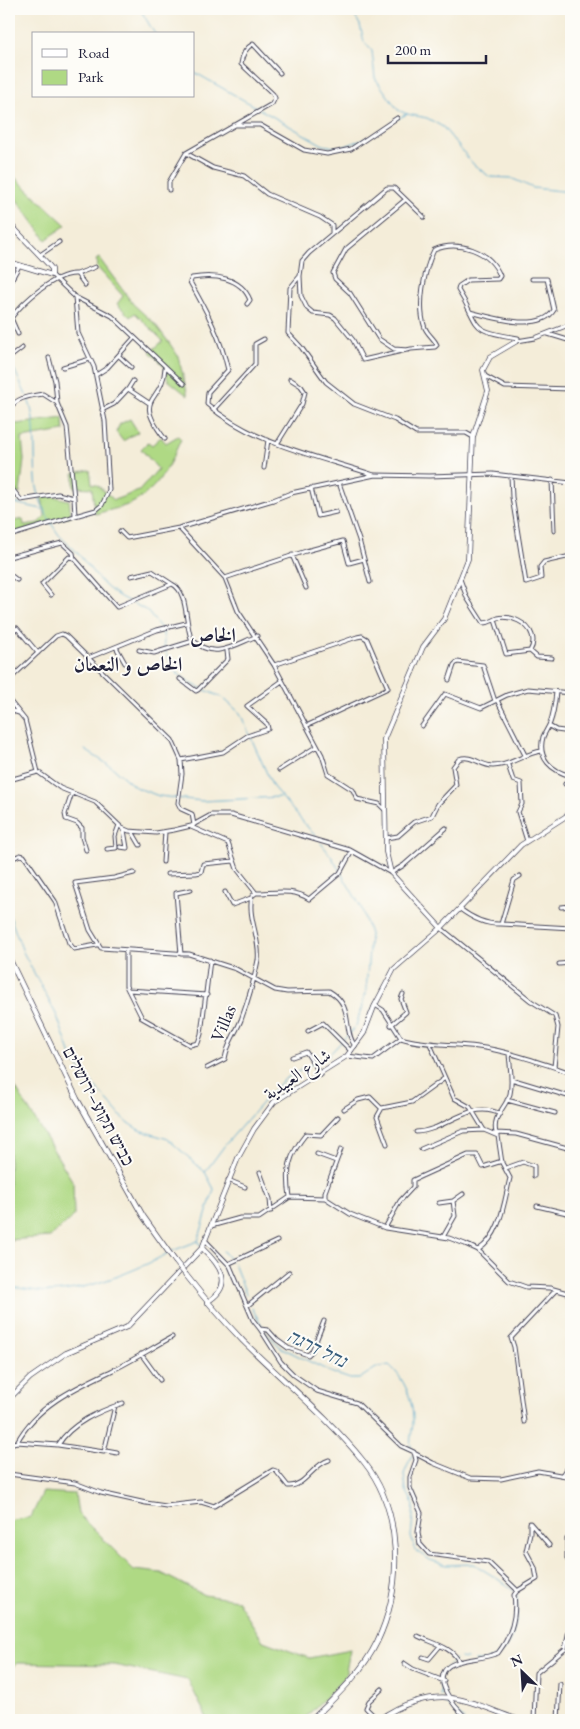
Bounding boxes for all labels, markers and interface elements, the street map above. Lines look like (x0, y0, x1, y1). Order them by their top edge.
legend (32, 32, 195, 98)
scale bar (388, 32, 485, 64)
text: 200 m (395, 40, 432, 59)
text: Road (78, 43, 110, 62)
text: Park (78, 67, 105, 86)
district label: الخاص (190, 622, 236, 648)
district label: الخاص و النعمان (74, 651, 182, 677)
street label: Villas (205, 1001, 241, 1045)
street label: כביש תקוע–ירושלים (58, 1042, 140, 1170)
street label: شارع العبيدية (259, 1043, 337, 1108)
water label: נחל דרגה (283, 1323, 352, 1374)
north arrow (498, 1646, 548, 1696)
text: N (508, 1649, 526, 1671)

